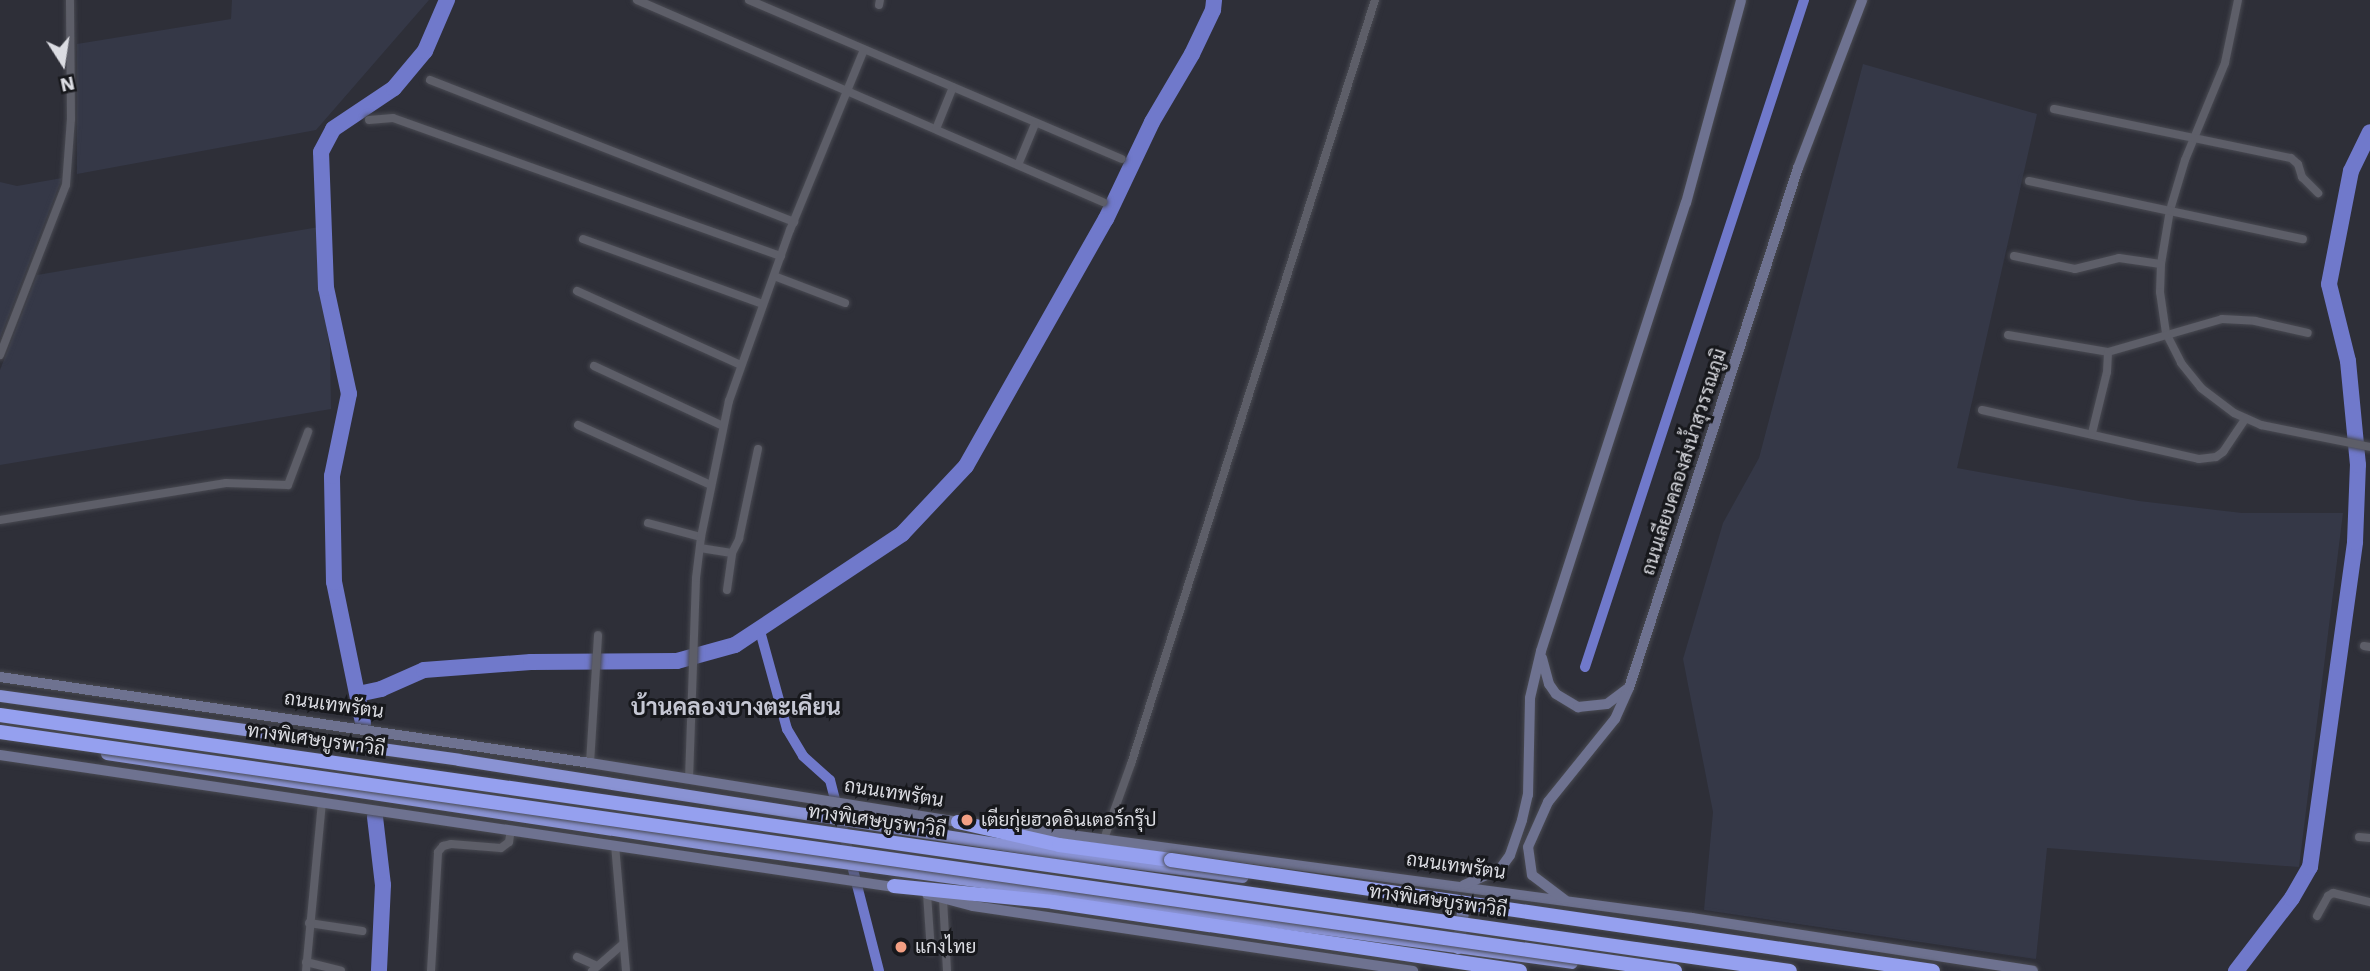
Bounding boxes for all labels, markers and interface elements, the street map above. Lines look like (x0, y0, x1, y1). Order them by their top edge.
north arrow (28, 28, 98, 98)
text: N (58, 71, 77, 97)
street label: ถนนเลียบคลองส่งน้ำสุวรรณภูมิ (1637, 346, 1731, 578)
street label: ถนนเทพรัตน (283, 687, 385, 723)
district label: บ้านคลองบางตะเคียน (631, 694, 841, 722)
street label: ทางพิเศษบูรพาวิถี (245, 719, 387, 761)
street label: ถนนเทพรัตน (843, 774, 945, 812)
street label: ทางพิเศษบูรพาวิถี (806, 800, 948, 842)
place label: เตียกุ่ยฮวดอินเตอร์กรุ๊ป (981, 809, 1156, 831)
marker: เตียกุ่ยฮวดอินเตอร์กรุ๊ป (959, 812, 975, 828)
street label: ถนนเทพรัตน (1405, 848, 1507, 884)
street label: ทางพิเศษบูรพาวิถี (1367, 880, 1509, 922)
place label: แกงไทย (915, 936, 976, 958)
marker: แกงไทย (893, 939, 909, 955)

